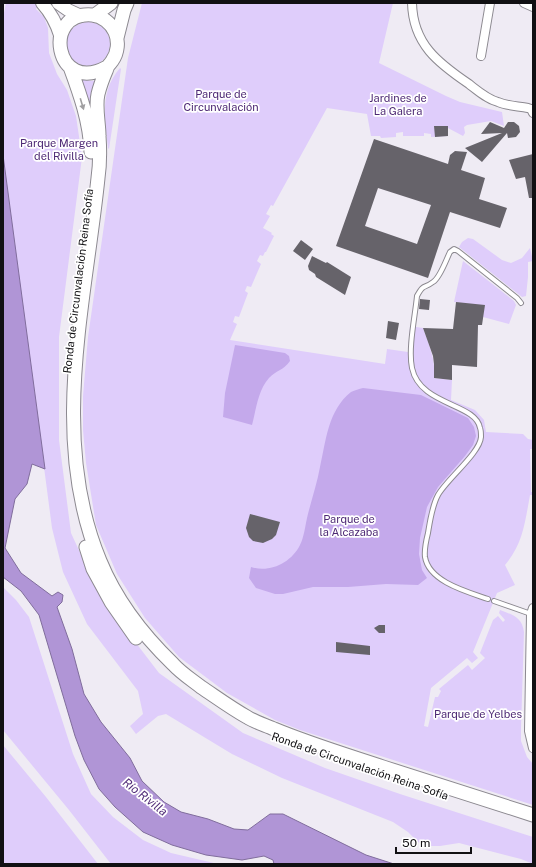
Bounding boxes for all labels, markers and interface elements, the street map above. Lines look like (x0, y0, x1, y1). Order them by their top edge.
park label: Parque de Circunvalación (183, 88, 259, 113)
park label: Jardines de La Galera (369, 92, 427, 117)
one-way arrow (79, 98, 85, 110)
park label: Parque Margen del Rivilla (20, 137, 98, 162)
street label: Ronda de Circunvalación Reina Sofía (61, 188, 95, 374)
park label: Parque de la Alcazaba (320, 513, 378, 538)
park label: Parque de Yelbes (434, 708, 522, 720)
street label: Ronda de Circunvalación Reina Sofía (270, 730, 450, 802)
water label: Río Rivilla (120, 775, 170, 819)
scale bar (396, 829, 471, 855)
text: 50 m (402, 836, 430, 850)

